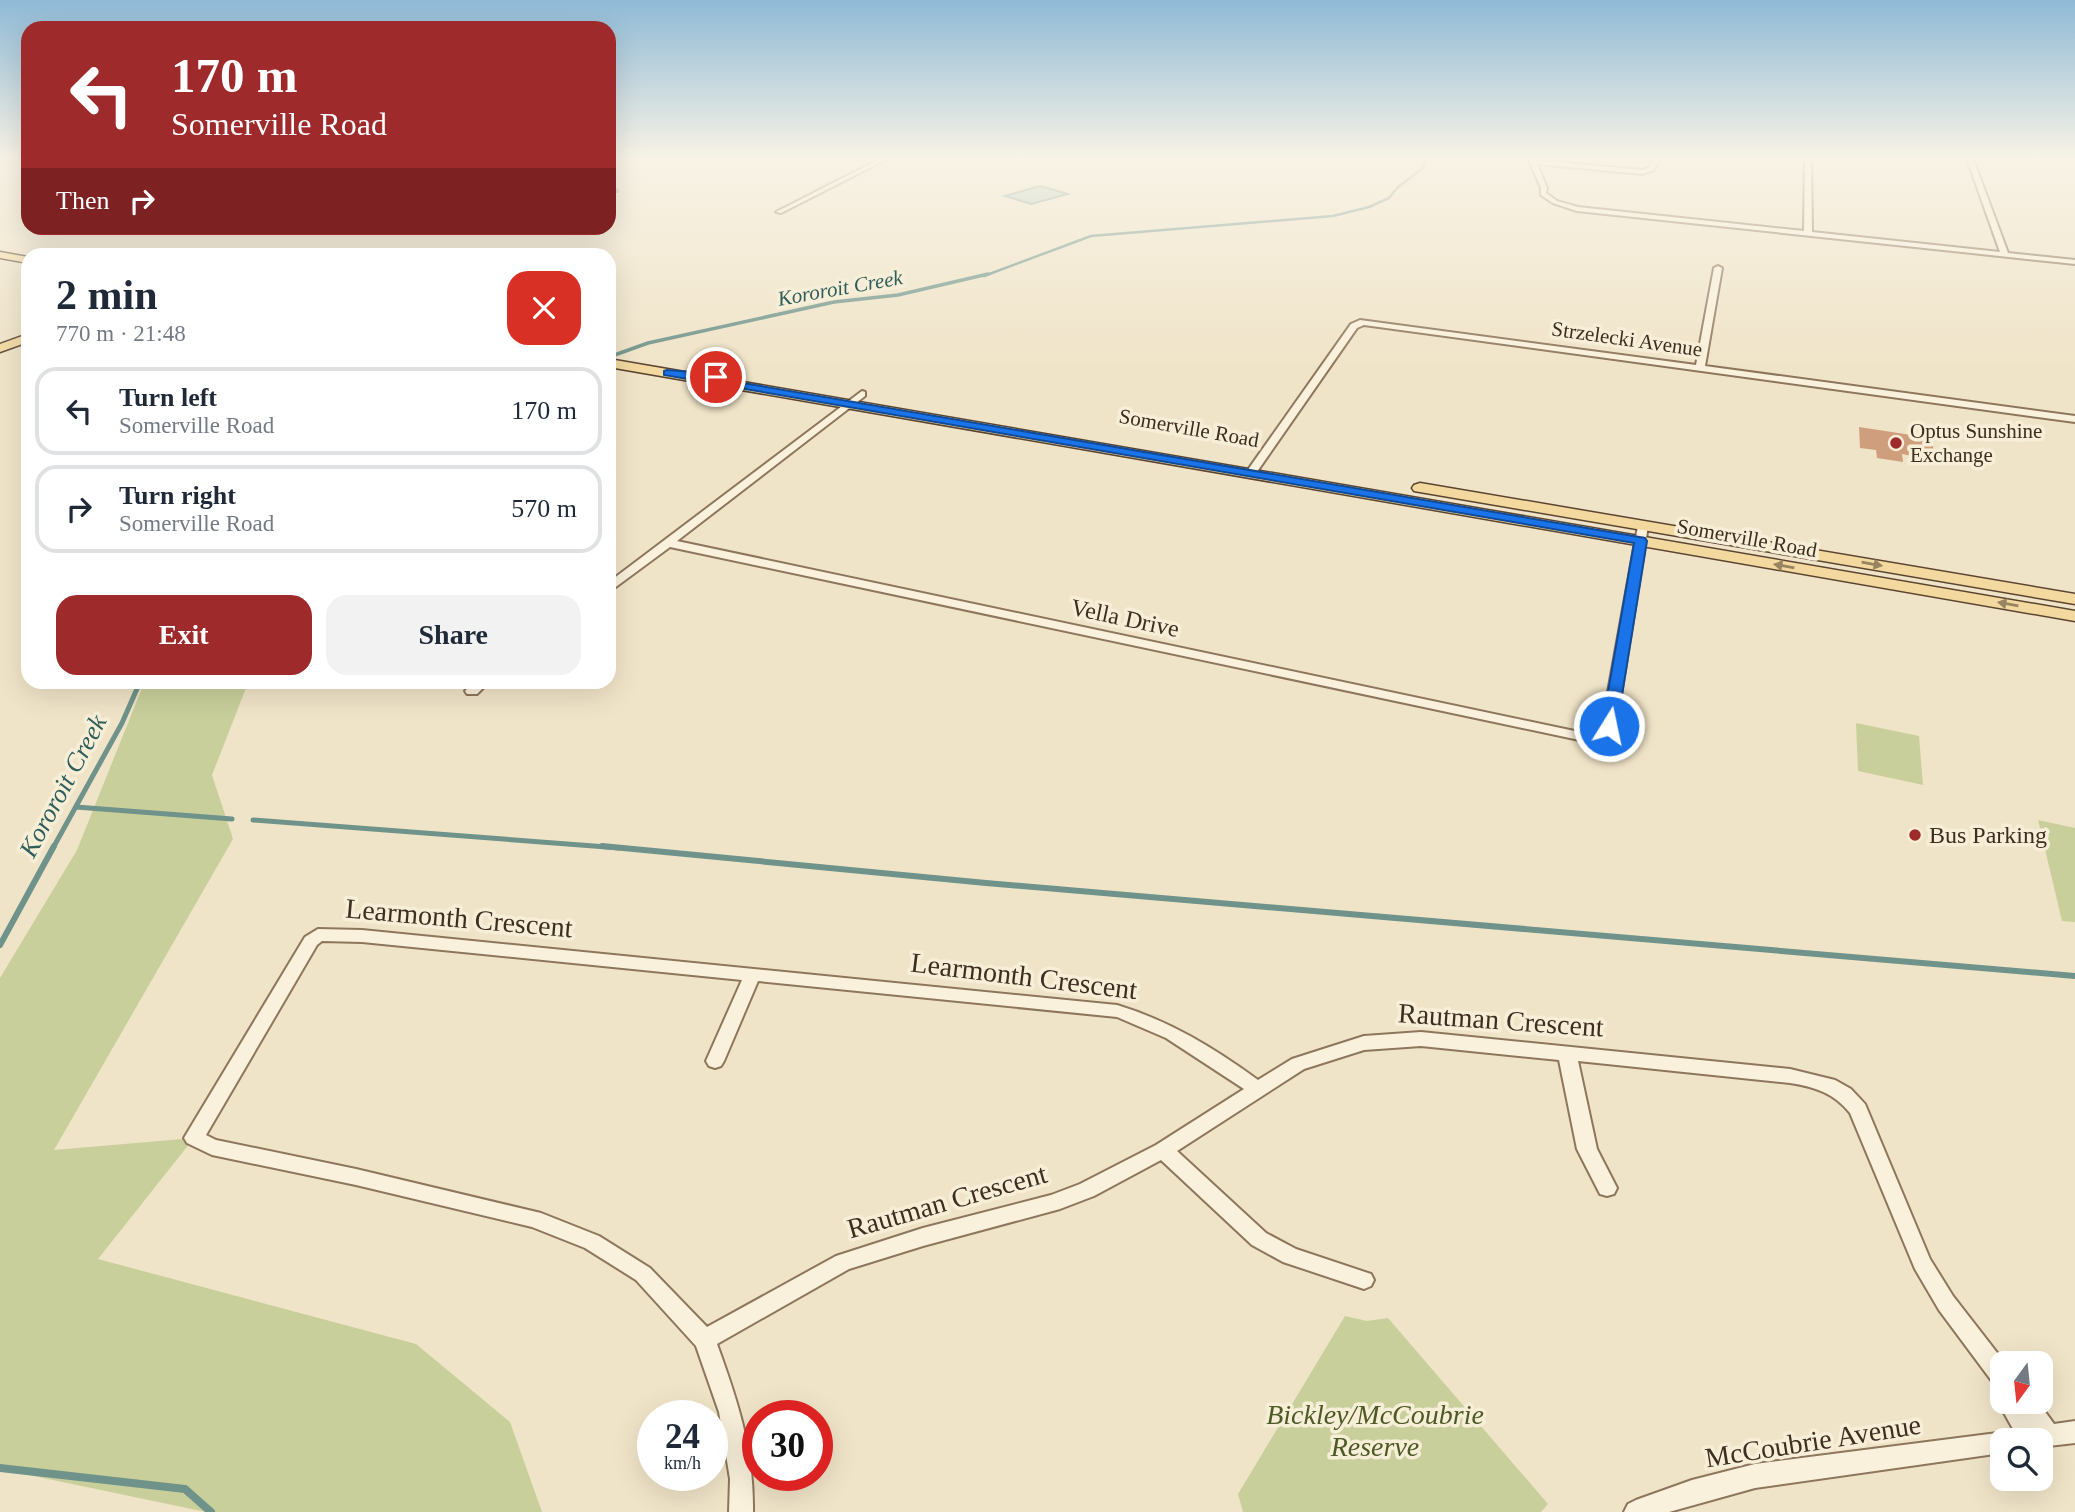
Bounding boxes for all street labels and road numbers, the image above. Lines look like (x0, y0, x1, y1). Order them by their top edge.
street label: Strzelecki Avenue (1550, 317, 1704, 361)
street label: Somerville Road (1117, 404, 1261, 452)
street label: Somerville Road (1675, 514, 1819, 562)
street label: Vella Drive (1069, 594, 1181, 642)
street label: Learmonth Crescent (344, 893, 574, 943)
street label: Learmonth Crescent (909, 947, 1139, 1005)
street label: Rautman Crescent (1397, 997, 1605, 1043)
street label: Rautman Crescent (844, 1158, 1051, 1244)
street label: McCoubrie Avenue (1703, 1409, 1923, 1473)

